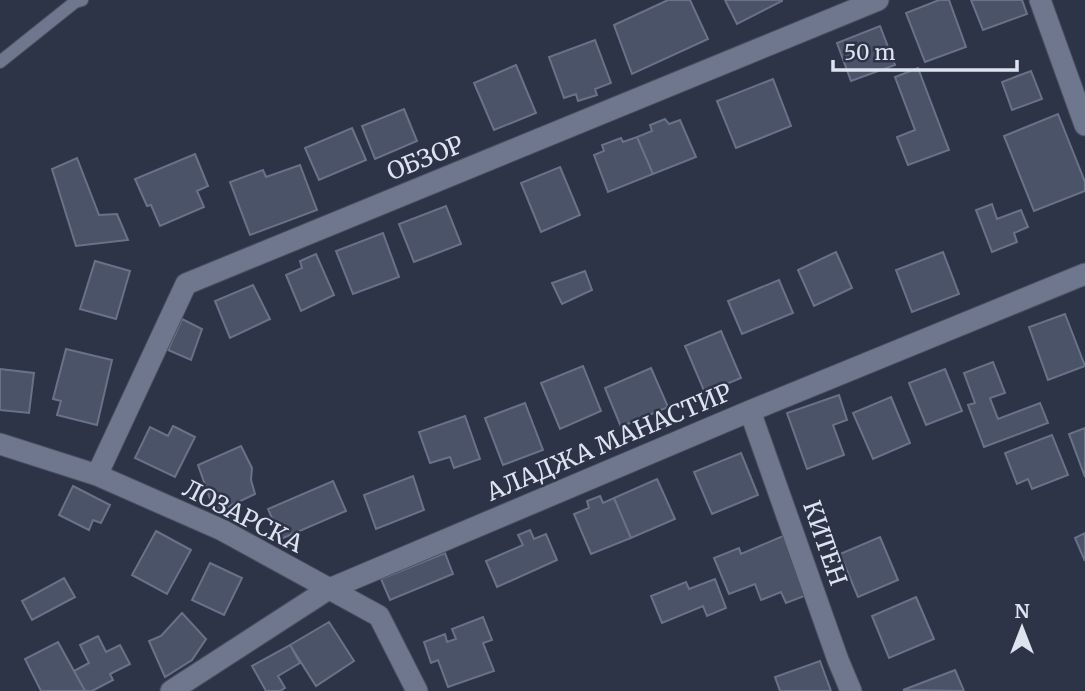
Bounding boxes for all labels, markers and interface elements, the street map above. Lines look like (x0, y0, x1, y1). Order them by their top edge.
scale bar (833, 28, 1017, 72)
text: 50 m (844, 39, 895, 66)
street label: ОБЗОР (382, 129, 468, 187)
street label: АЛАДЖА МАНАСТИР (481, 376, 736, 508)
street label: ЛОЗАРСКА (178, 473, 309, 560)
street label: КИТЕН (796, 496, 854, 590)
north arrow (987, 593, 1057, 663)
text: N (1014, 599, 1030, 623)

